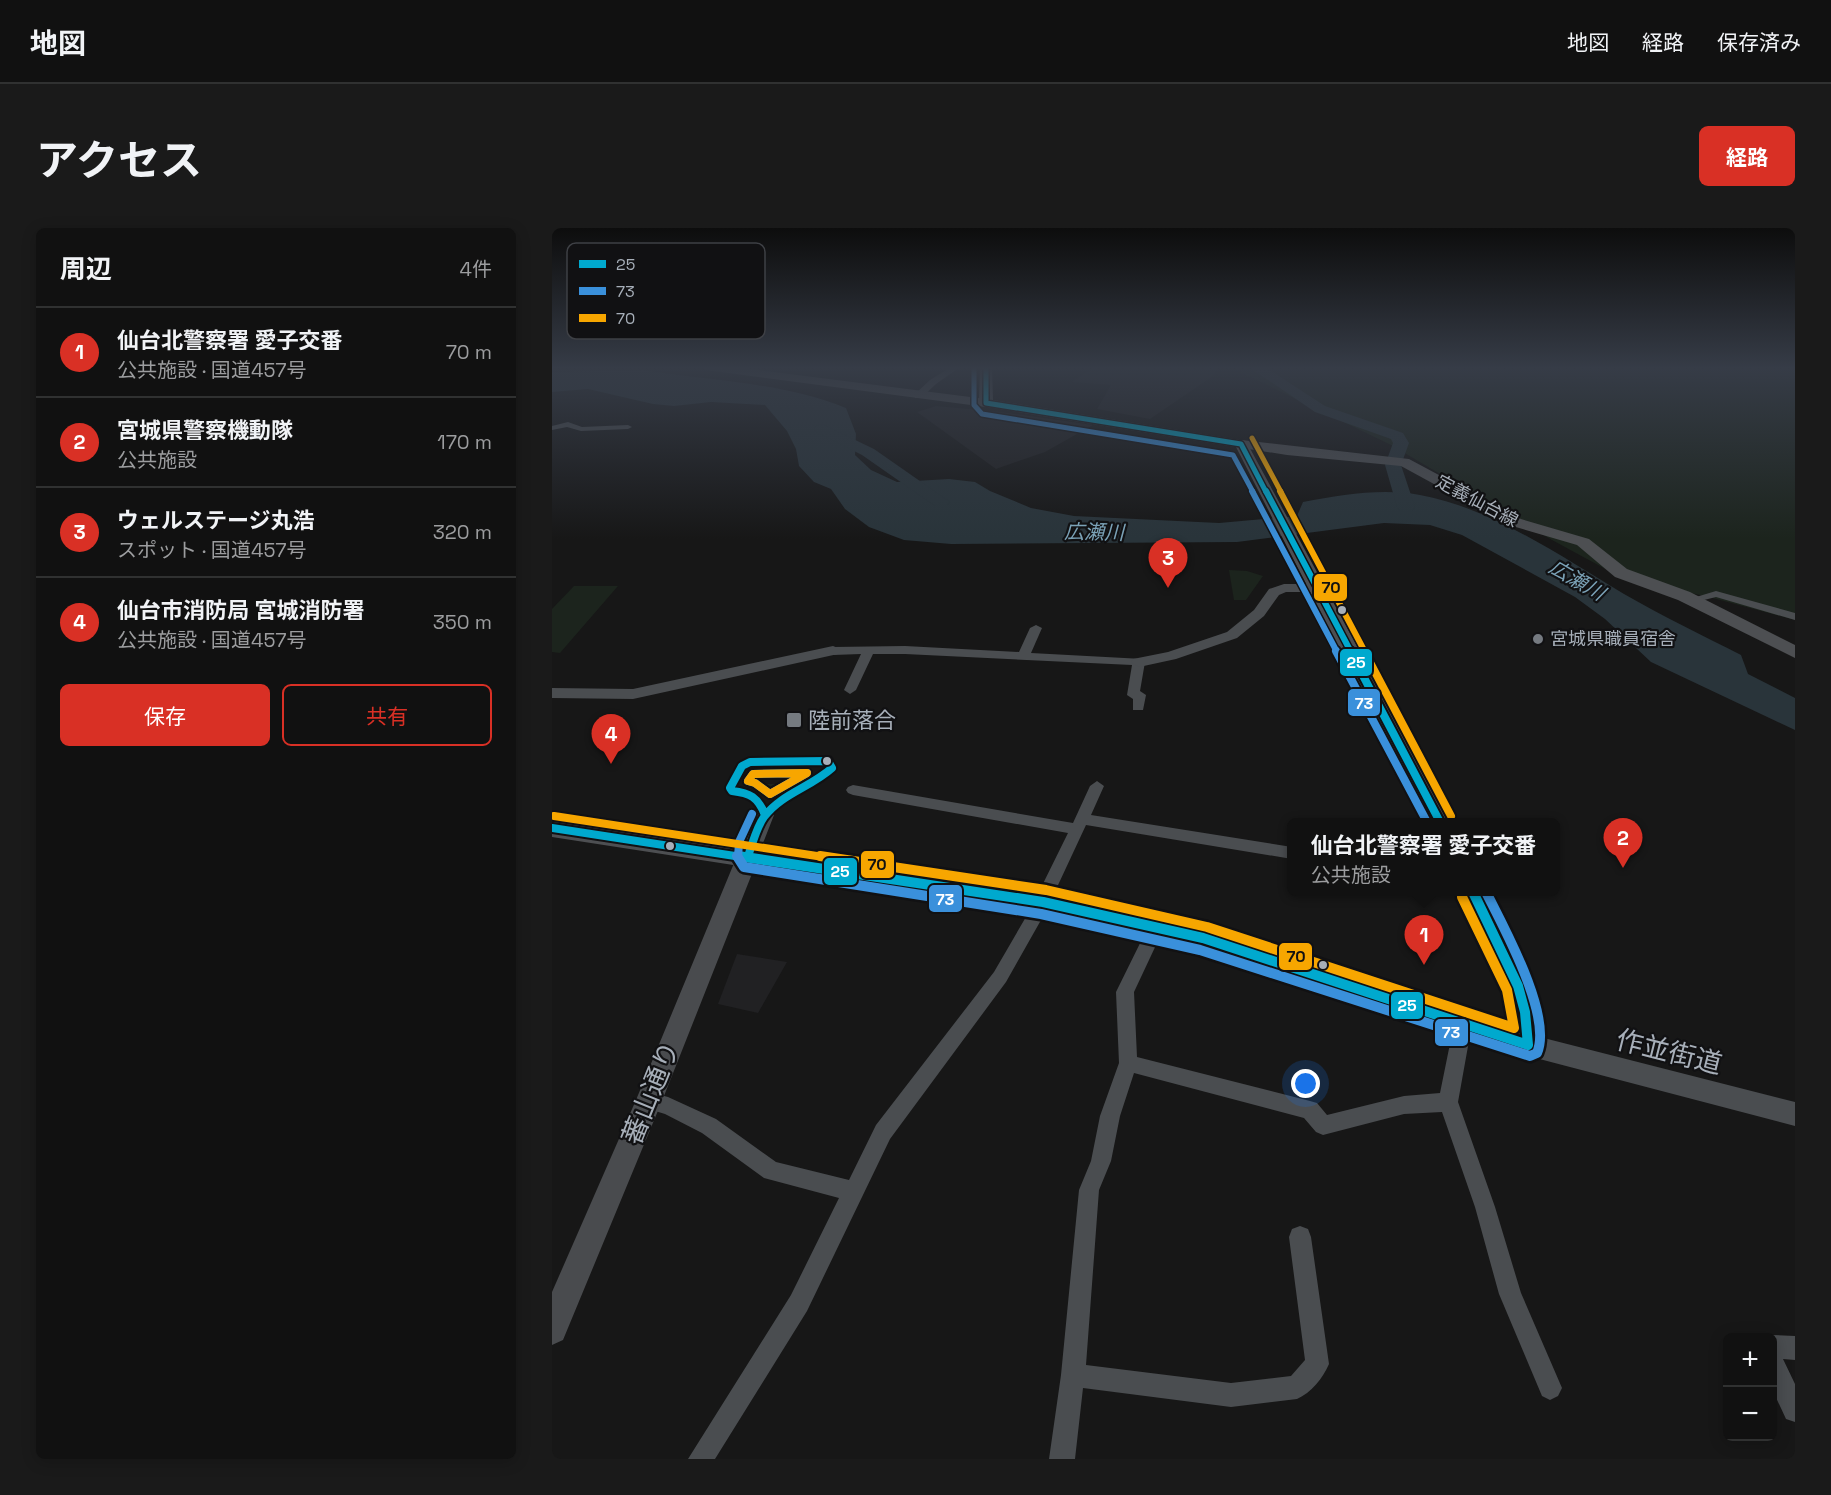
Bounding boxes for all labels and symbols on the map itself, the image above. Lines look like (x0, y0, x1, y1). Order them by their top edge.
legend (567, 243, 765, 339)
text: 25 (616, 254, 635, 275)
text: 73 (616, 281, 635, 302)
text: 70 (616, 308, 635, 329)
street label: 定義仙台線 (1432, 469, 1522, 532)
water label: 広瀬川 (1064, 518, 1126, 546)
pin: 3 (1148, 538, 1188, 588)
water label: 広瀬川 (1545, 554, 1611, 607)
line badge: 70 (1313, 573, 1348, 602)
text: 70 (1321, 577, 1341, 598)
unlabelled marker (1336, 604, 1348, 616)
place label: 宮城県職員宿舎 (1550, 627, 1676, 650)
marker: 宮城県職員宿舎 (1531, 632, 1545, 646)
line badge: 25 (1339, 648, 1373, 677)
text: 25 (1346, 652, 1366, 673)
line badge: 73 (1347, 688, 1381, 717)
text: 73 (1355, 693, 1374, 714)
place label: 陸前落合 (808, 706, 896, 734)
marker: 陸前落合 (785, 711, 803, 729)
pin: 4 (592, 714, 630, 764)
unlabelled marker (821, 755, 833, 767)
pin: 2 (1604, 818, 1642, 868)
unlabelled marker (664, 840, 676, 852)
line badge: 70 (860, 850, 895, 879)
text: 70 (867, 854, 887, 875)
line badge: 25 (823, 857, 858, 886)
text: 25 (830, 861, 850, 882)
line badge: 73 (928, 884, 963, 913)
text: 73 (936, 889, 955, 910)
pin: 1 (1404, 916, 1444, 965)
line badge: 70 (1278, 942, 1313, 971)
text: 70 (1286, 946, 1306, 967)
unlabelled marker (1317, 959, 1329, 971)
line badge: 25 (1390, 991, 1424, 1020)
text: 25 (1397, 995, 1417, 1016)
line badge: 73 (1434, 1018, 1469, 1047)
street label: 作並街道 (1612, 1021, 1726, 1082)
text: 73 (1442, 1022, 1461, 1043)
street label: 蕃山通り (614, 1036, 687, 1149)
your location (1291, 1069, 1320, 1098)

